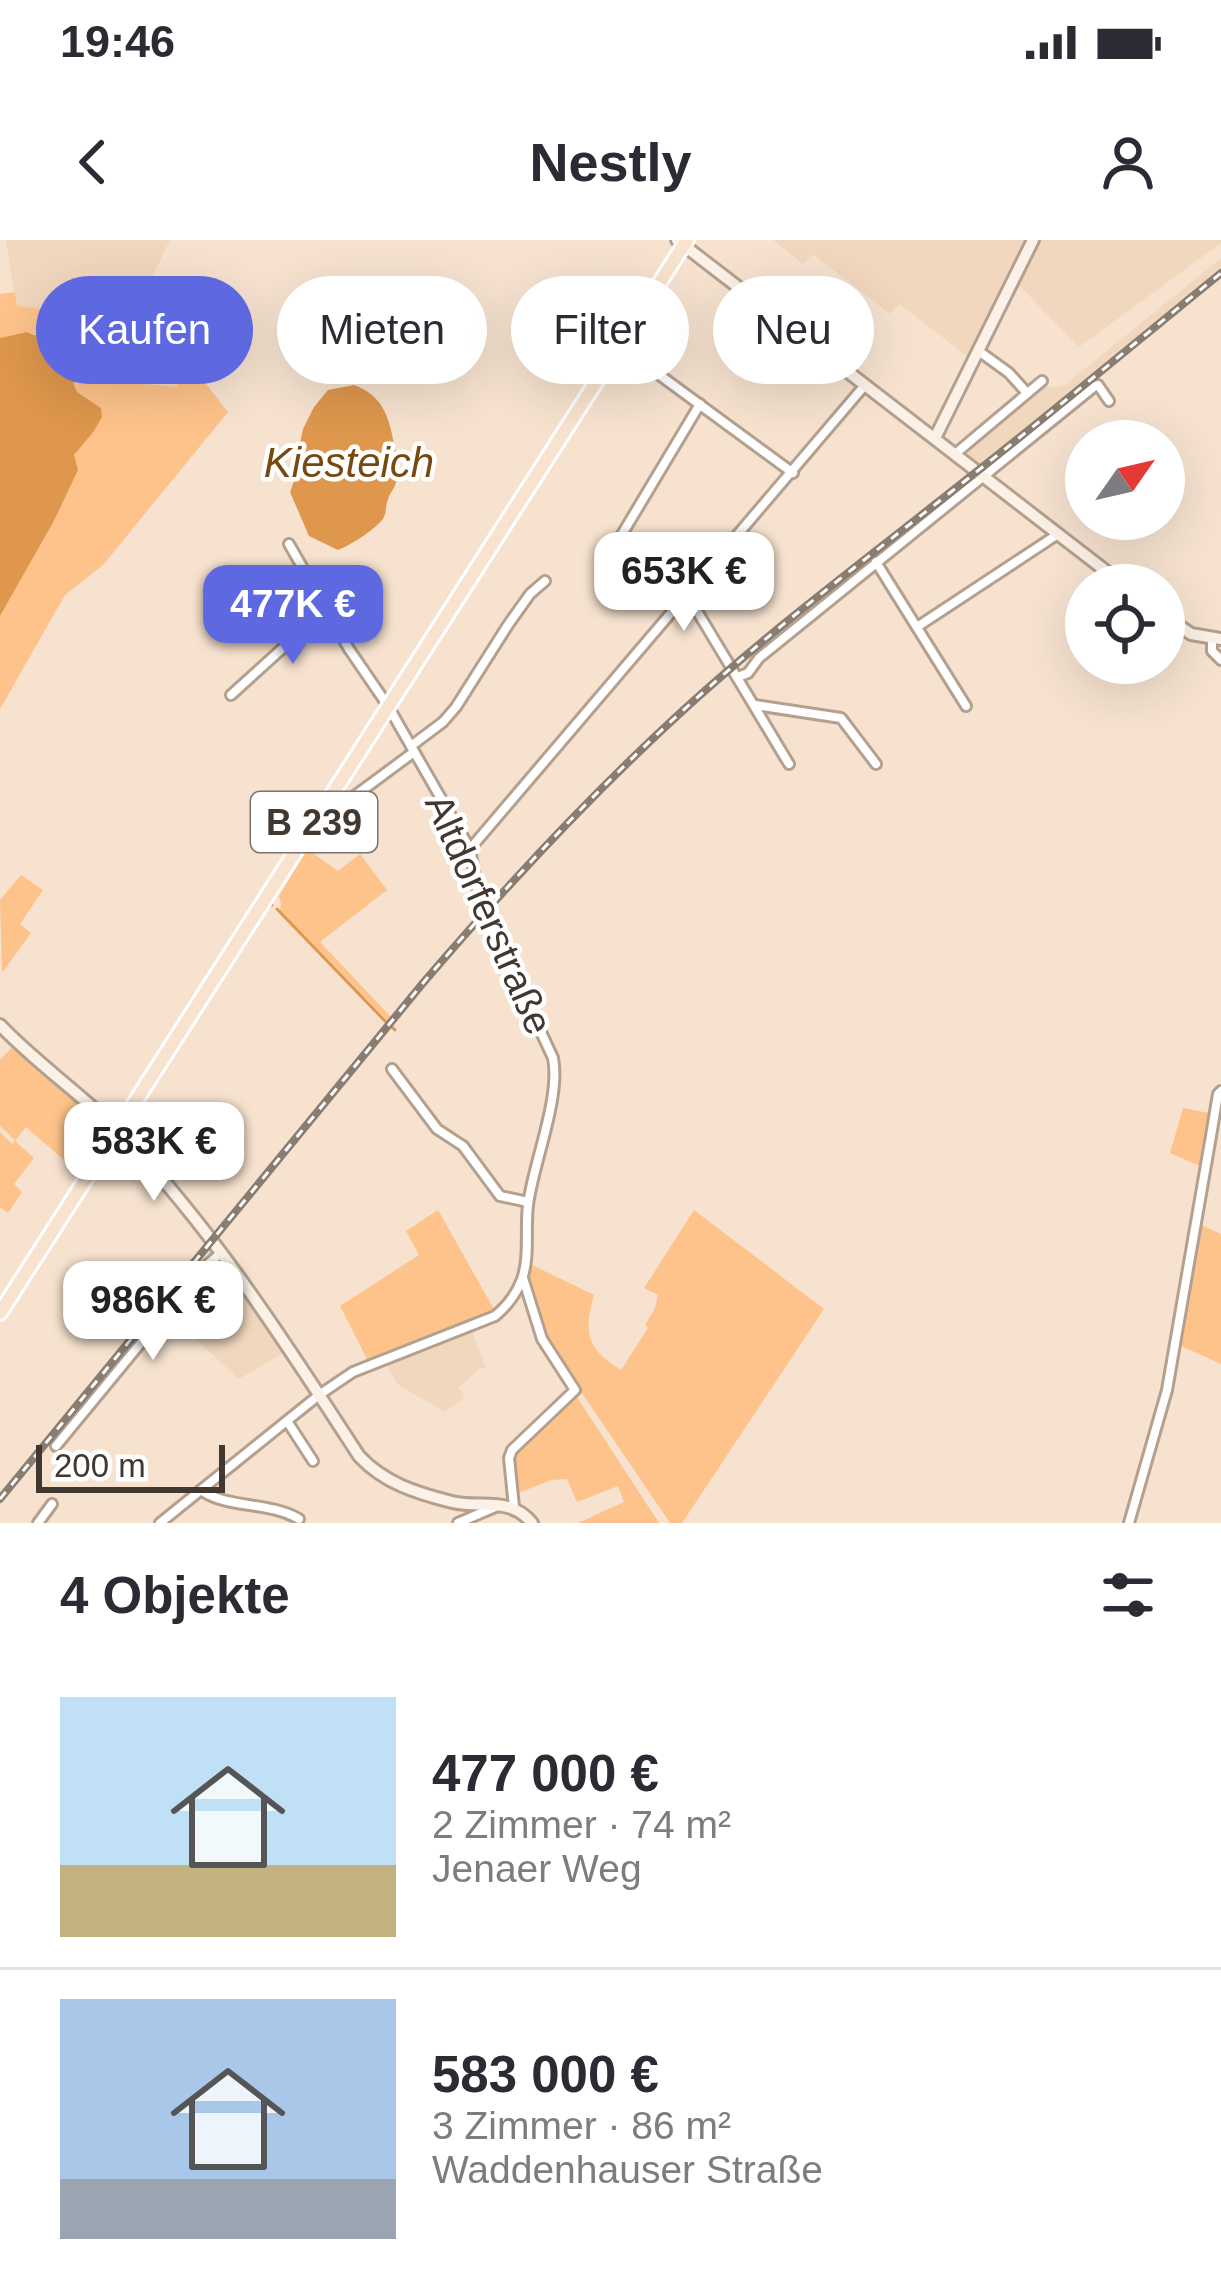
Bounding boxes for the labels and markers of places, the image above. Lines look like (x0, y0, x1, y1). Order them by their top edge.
pin: 653K € (586, 532, 782, 634)
pin: 477K € (195, 565, 391, 667)
pin: 583K € (56, 1102, 252, 1204)
pin: 986K € (55, 1261, 251, 1363)

